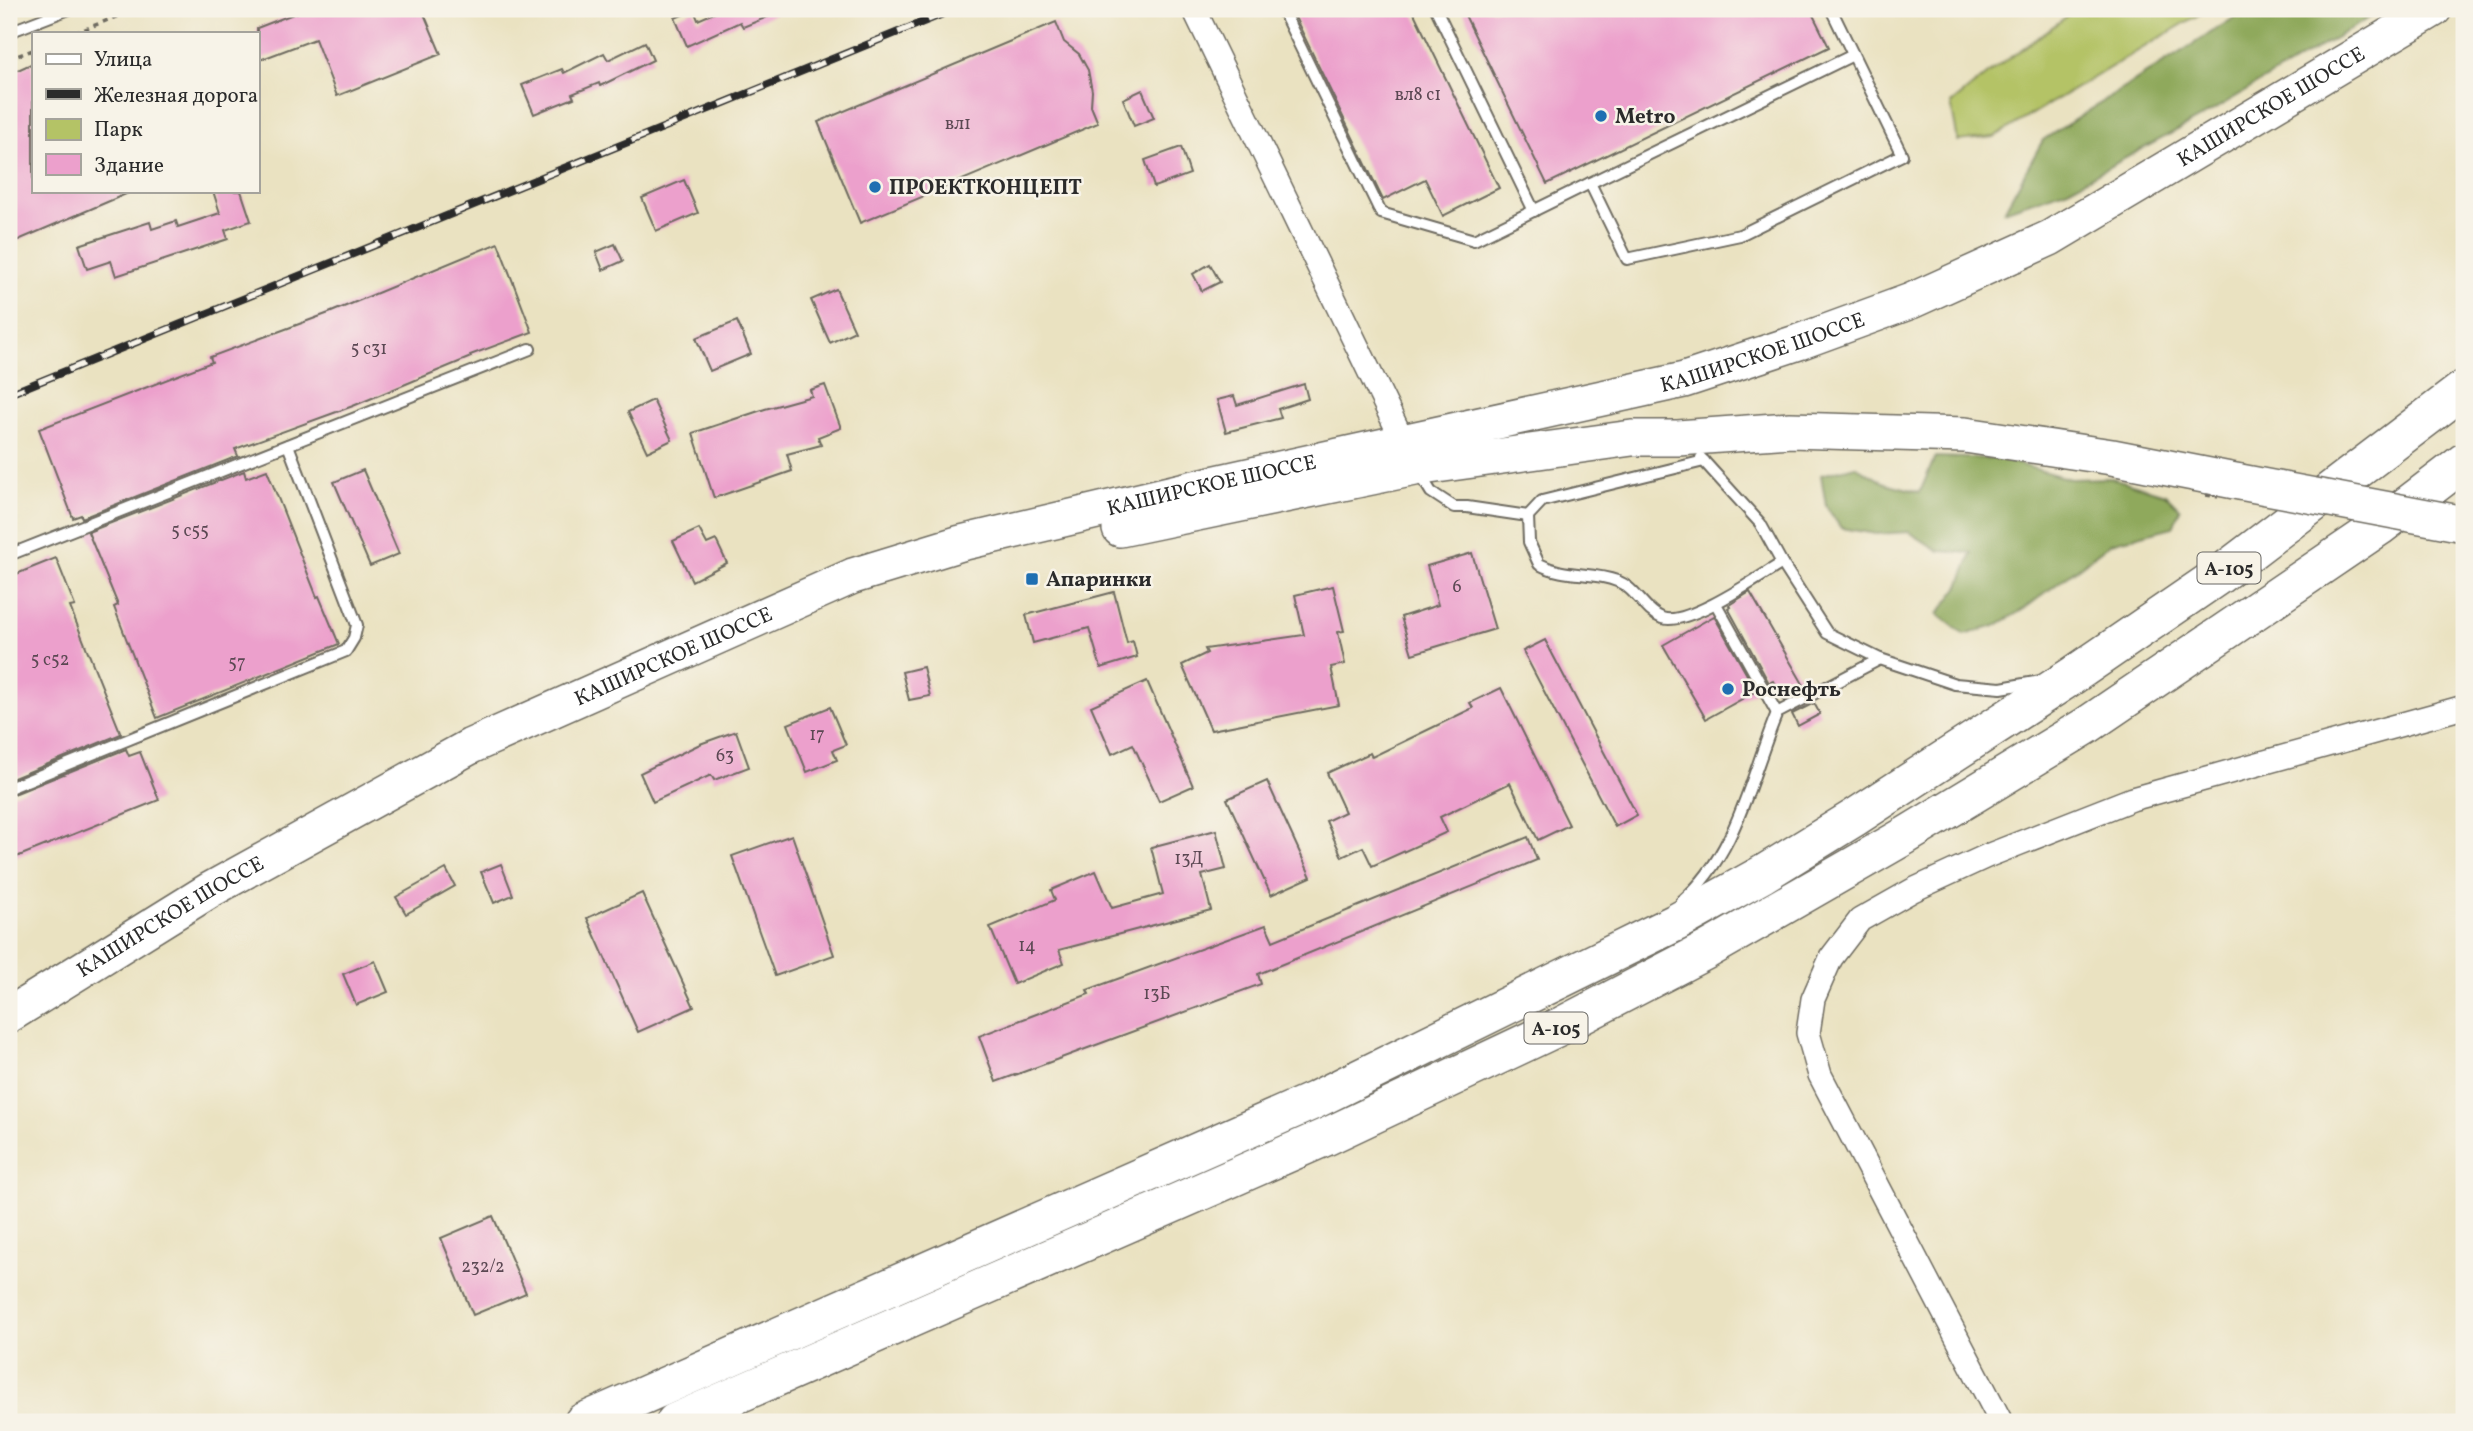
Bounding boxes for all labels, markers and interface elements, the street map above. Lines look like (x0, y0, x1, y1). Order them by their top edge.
legend (32, 32, 259, 192)
street label: КАШИРСКОЕ ШОССЕ (2172, 40, 2371, 175)
text: Улица (94, 46, 152, 75)
text: Железная дорога (94, 82, 258, 111)
house number: вл8 с1 (1395, 83, 1441, 108)
place label: Metro (1615, 103, 1676, 132)
marker: Metro (1593, 108, 1609, 124)
house number: вл1 (945, 112, 971, 137)
text: Парк (94, 116, 143, 145)
text: Здание (94, 152, 164, 181)
place label: ПРОЕКТКОНЦЕПТ (889, 174, 1082, 203)
marker: ПРОЕКТКОНЦЕПТ (867, 179, 883, 195)
street label: КАШИРСКОЕ ШОССЕ (1658, 306, 1869, 401)
house number: 5 с31 (351, 337, 387, 362)
street label: КАШИРСКОЕ ШОССЕ (1104, 448, 1319, 524)
house number: 5 с55 (171, 519, 209, 544)
road number: А-105 (2198, 552, 2260, 583)
place label: Апаринки (1046, 566, 1152, 595)
marker: Апаринки (1024, 571, 1040, 587)
house number: 6 (1452, 575, 1462, 600)
street label: КАШИРСКОЕ ШОССЕ (570, 601, 777, 714)
house number: 5 с52 (31, 648, 69, 673)
house number: 57 (228, 651, 246, 676)
place label: Роснефть (1742, 676, 1841, 705)
marker: Роснефть (1720, 681, 1736, 697)
house number: 17 (809, 723, 825, 748)
house number: 63 (716, 744, 734, 769)
house number: 13Д (1174, 847, 1204, 872)
street label: КАШИРСКОЕ ШОССЕ (72, 850, 270, 985)
house number: 14 (1018, 934, 1036, 959)
house number: 13Б (1143, 982, 1171, 1007)
road number: А-105 (1524, 1012, 1588, 1044)
house number: 232/2 (461, 1255, 505, 1280)

